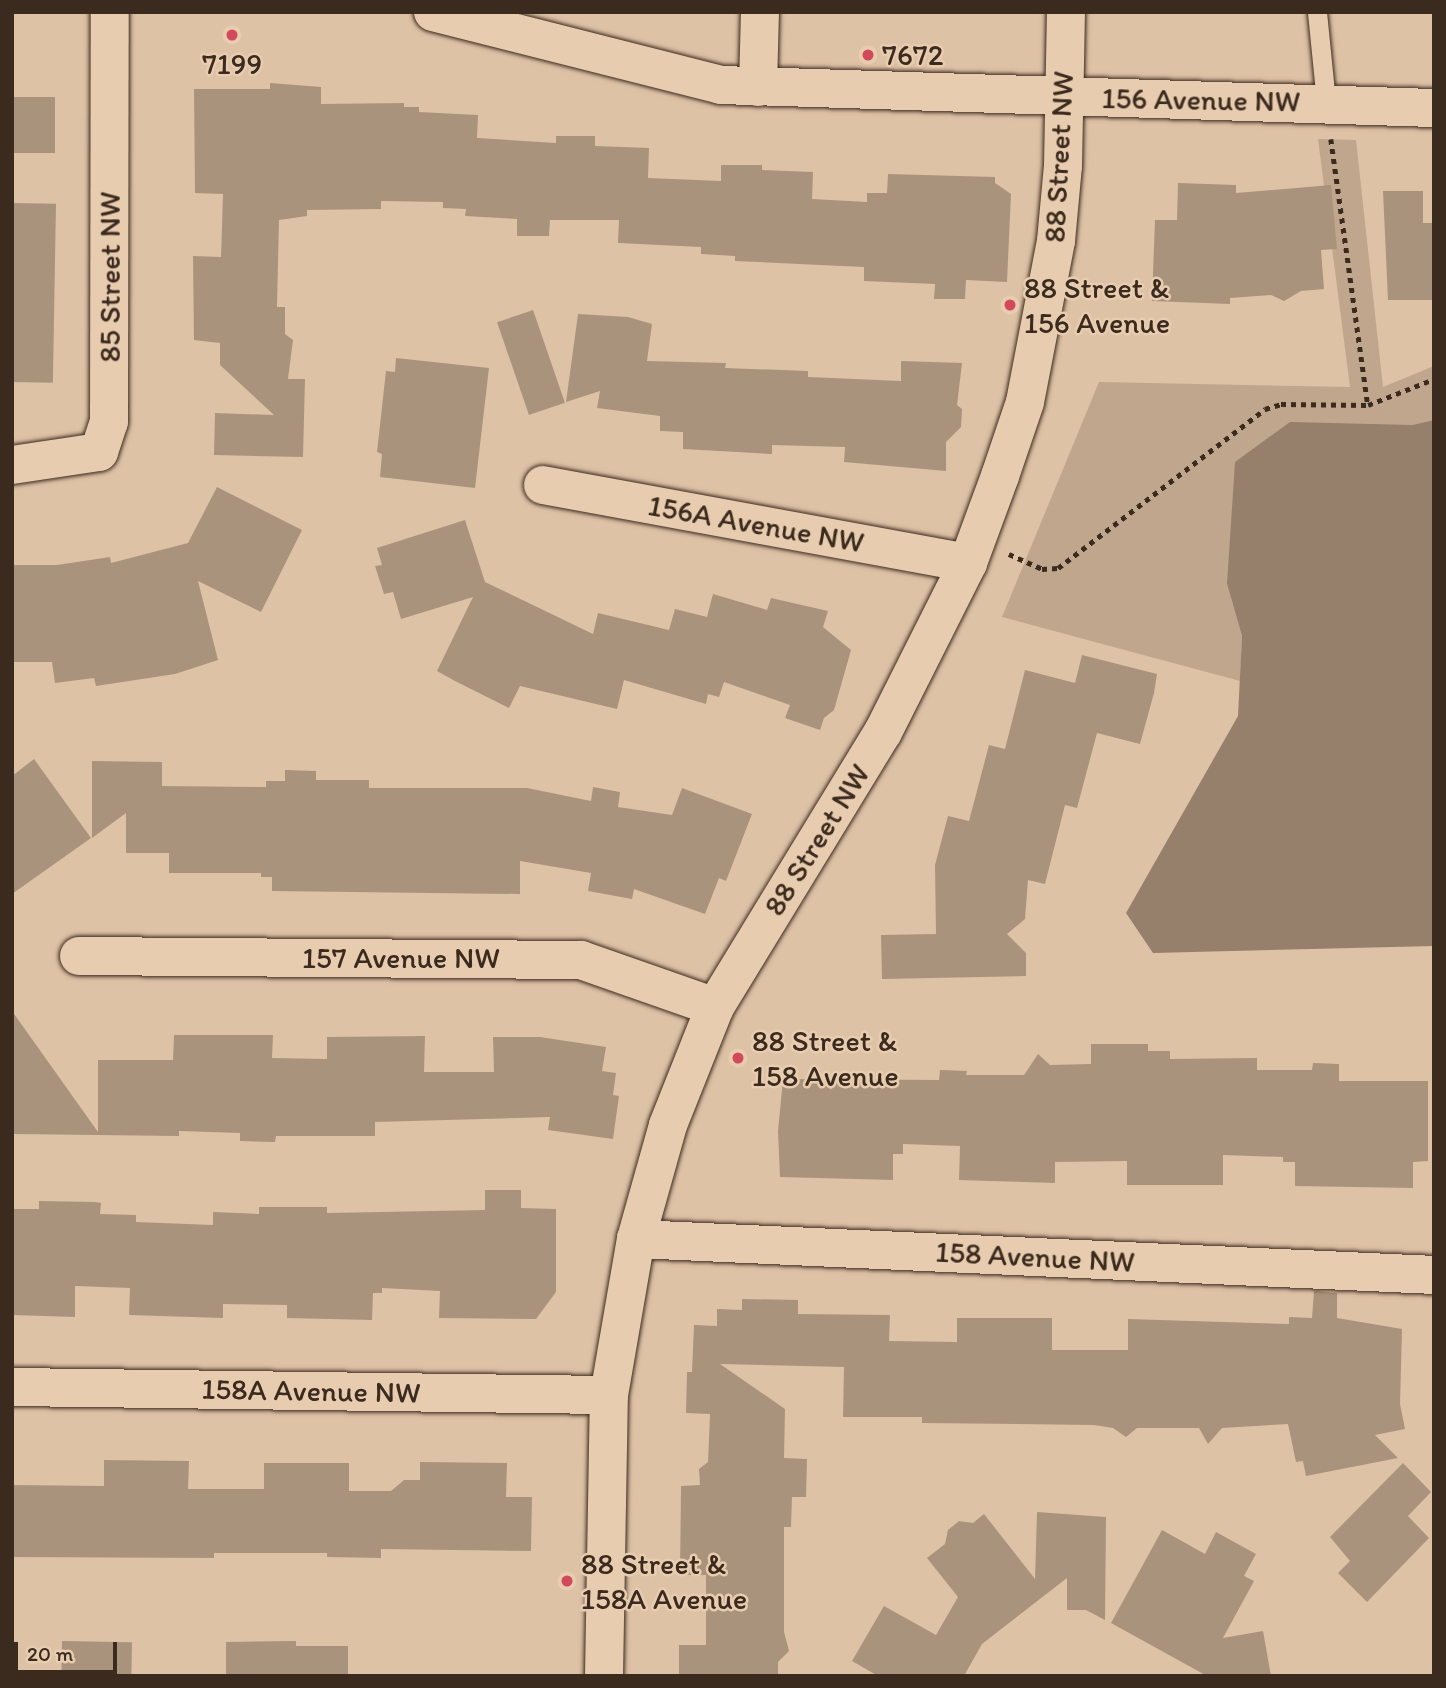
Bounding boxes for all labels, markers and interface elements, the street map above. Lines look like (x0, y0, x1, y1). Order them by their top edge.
marker: 7199 (224, 27, 240, 43)
place label: 7672 (882, 37, 943, 73)
place label: 7199 (202, 46, 262, 82)
marker: 7672 (860, 47, 876, 63)
street label: 88 Street NW (1037, 70, 1081, 244)
street label: 156 Avenue NW (1101, 80, 1301, 120)
street label: 85 Street NW (92, 192, 128, 362)
place label: 88 Street & 156 Avenue (1024, 270, 1170, 340)
marker: 88 Street & 156 Avenue (1002, 297, 1018, 313)
street label: 156A Avenue NW (646, 487, 866, 561)
street label: 88 Street NW (756, 758, 878, 922)
street label: 157 Avenue NW (302, 940, 500, 976)
place label: 88 Street & 158 Avenue (752, 1023, 899, 1094)
marker: 88 Street & 158 Avenue (730, 1050, 746, 1066)
street label: 158 Avenue NW (935, 1234, 1135, 1280)
street label: 158A Avenue NW (201, 1371, 421, 1411)
place label: 88 Street & 158A Avenue (581, 1546, 747, 1616)
marker: 88 Street & 158A Avenue (559, 1573, 575, 1589)
scale bar (18, 1628, 121, 1672)
text: 20 m (27, 1641, 73, 1666)

